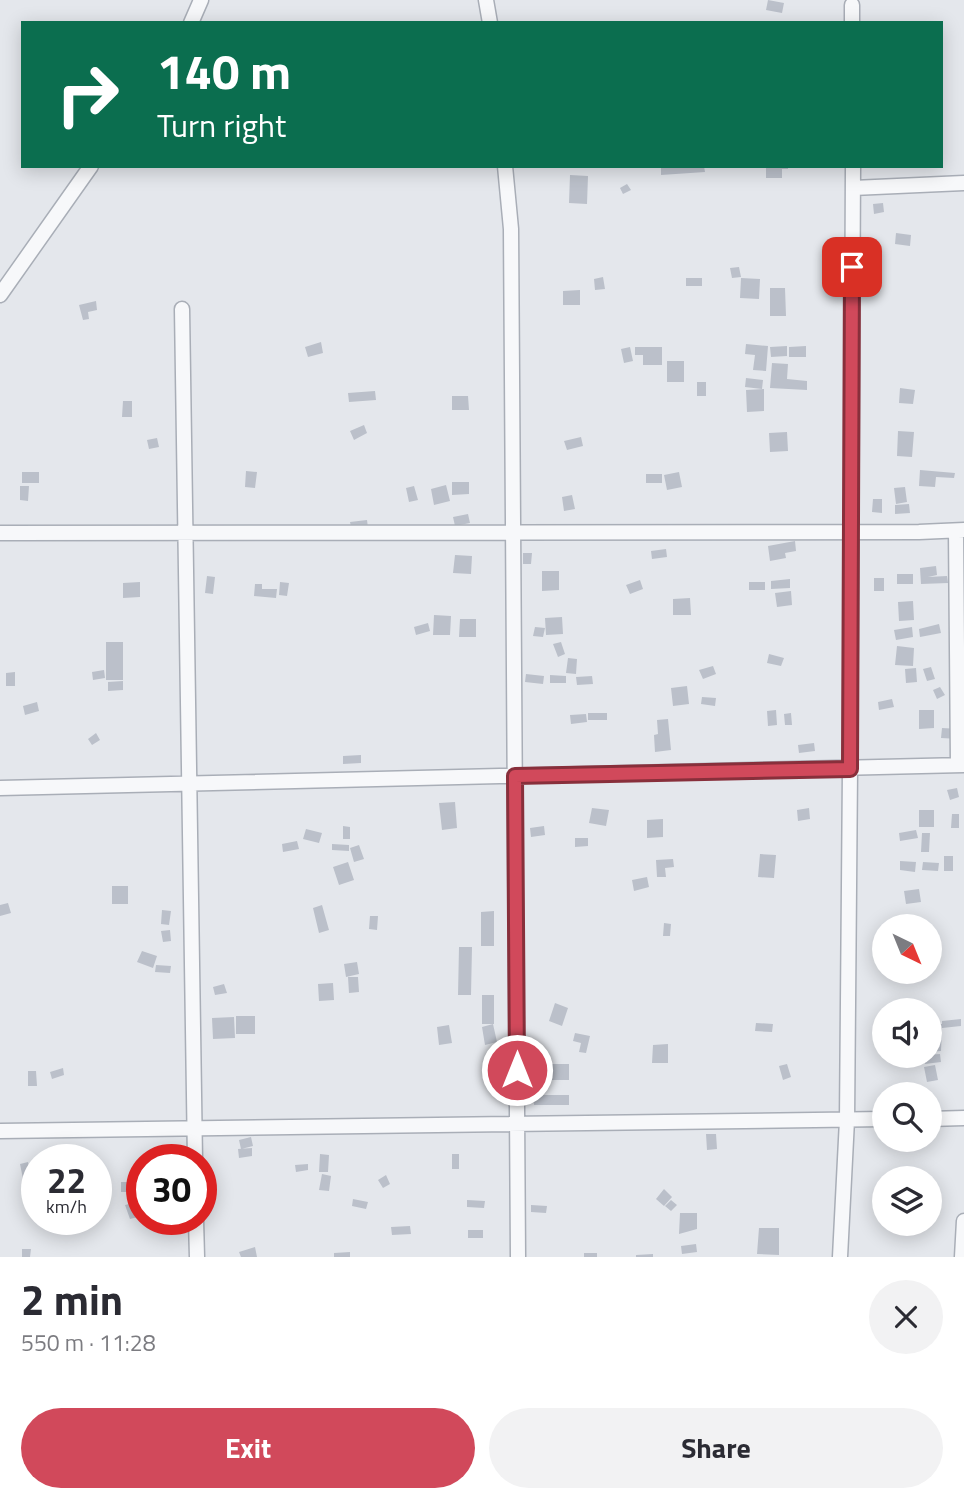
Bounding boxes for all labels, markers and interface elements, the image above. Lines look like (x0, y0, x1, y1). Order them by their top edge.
text: 140 m (157, 33, 291, 108)
icon: right (42, 49, 133, 140)
text: Turn right (157, 101, 286, 149)
pin (822, 237, 882, 297)
icon: arrive (833, 248, 871, 286)
north arrow (872, 914, 942, 984)
map controls (872, 914, 942, 1236)
button: sound (872, 998, 942, 1068)
position arrow (480, 1033, 554, 1107)
button: search (872, 1082, 942, 1152)
speed limit sign: 30 (126, 1144, 217, 1235)
text: 22 (47, 1153, 86, 1207)
button: layers (872, 1166, 942, 1236)
text: km/h (46, 1193, 87, 1220)
text: 2 min (21, 1267, 123, 1331)
button: close (869, 1280, 943, 1354)
text: 550 m · 11:28 (21, 1325, 156, 1360)
button: Exit (21, 1408, 475, 1488)
button: Share (489, 1408, 943, 1488)

